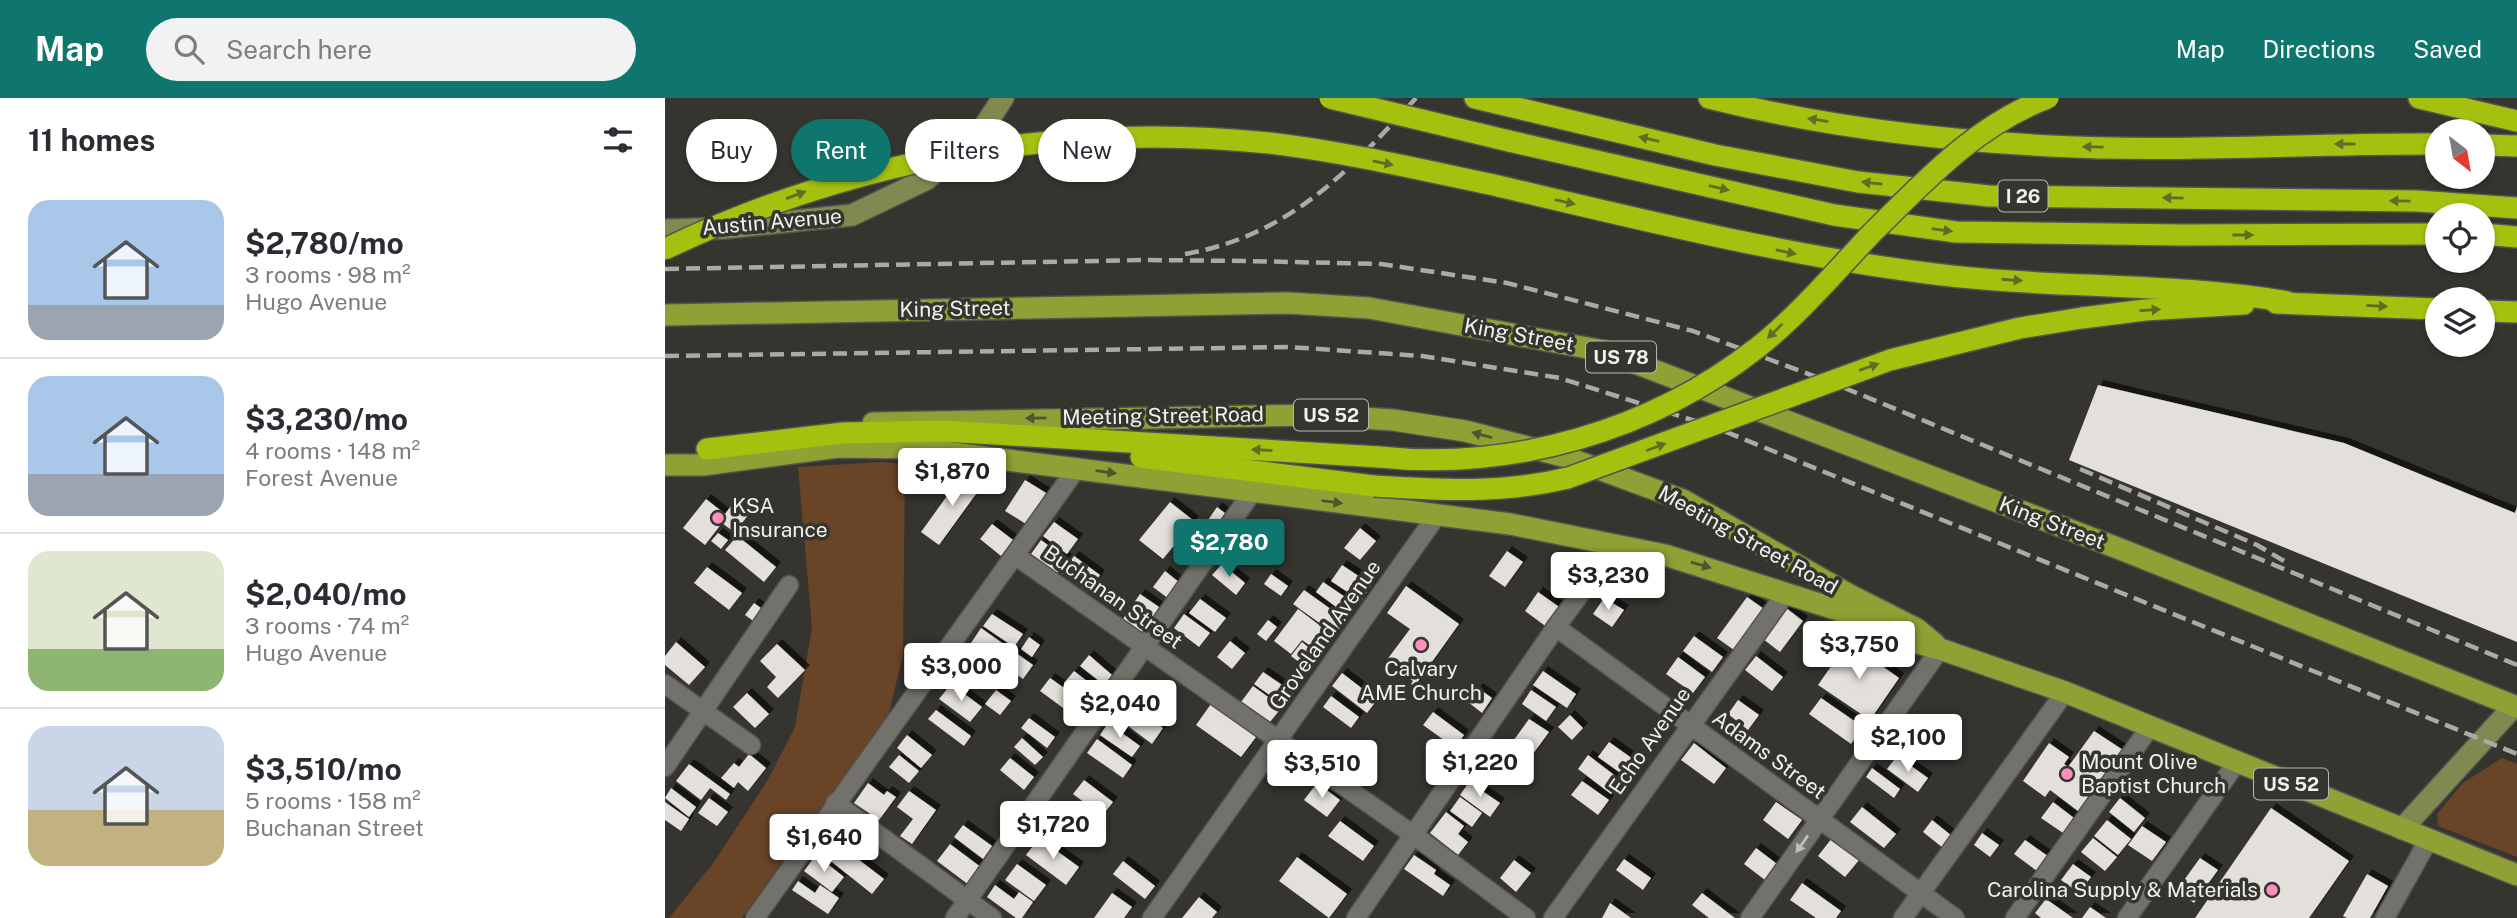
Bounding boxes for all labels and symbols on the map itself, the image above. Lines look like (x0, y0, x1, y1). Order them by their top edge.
one-way arrow (1807, 114, 1829, 125)
north arrow (2425, 119, 2495, 189)
one-way arrow (1638, 133, 1660, 144)
one-way arrow (2334, 138, 2356, 150)
one-way arrow (2082, 141, 2104, 153)
one-way arrow (1372, 157, 1394, 168)
one-way arrow (1861, 178, 1883, 189)
road number: I 26 (1999, 180, 2047, 212)
one-way arrow (1708, 183, 1730, 194)
one-way arrow (786, 189, 807, 200)
one-way arrow (2161, 193, 2183, 204)
one-way arrow (2389, 195, 2411, 207)
one-way arrow (1554, 196, 1576, 207)
street label: Austin Avenue (701, 203, 843, 240)
one-way arrow (1932, 225, 1954, 236)
one-way arrow (2233, 229, 2255, 241)
one-way arrow (1775, 247, 1797, 258)
one-way arrow (2001, 274, 2023, 285)
street label: King Street (899, 295, 1011, 322)
one-way arrow (2367, 300, 2389, 311)
one-way arrow (2139, 304, 2161, 315)
street label: King Street (1462, 313, 1576, 356)
one-way arrow (1766, 322, 1783, 339)
road number: US 78 (1586, 342, 1656, 372)
one-way arrow (1858, 361, 1879, 372)
road number: US 52 (1294, 400, 1368, 430)
street label: Meeting Street Road (1062, 401, 1264, 430)
one-way arrow (1024, 412, 1046, 424)
one-way arrow (1471, 429, 1493, 440)
one-way arrow (1645, 442, 1666, 453)
one-way arrow (1251, 445, 1273, 456)
pin: $1,870 (895, 448, 1009, 508)
one-way arrow (1096, 466, 1118, 477)
street label: Meeting Street Road (1654, 480, 1843, 599)
street label: King Street (1996, 491, 2109, 554)
place label: KSA Insurance (732, 493, 828, 542)
one-way arrow (1321, 496, 1343, 507)
marker: KSA Insurance (710, 510, 726, 526)
pin: $2,780 (1172, 519, 1286, 579)
street label: Buchanan Street (1039, 539, 1187, 654)
pin: $3,230 (1551, 552, 1665, 612)
street label: Groveland Avenue (1264, 555, 1386, 714)
one-way arrow (1690, 560, 1712, 571)
pin: $3,750 (1802, 622, 1916, 681)
marker: Calvary AME Church (1413, 637, 1429, 653)
pin: $3,000 (904, 644, 1018, 703)
place label: Calvary AME Church (1360, 656, 1482, 705)
pin: $2,040 (1063, 680, 1177, 740)
street label: Echo Avenue (1603, 682, 1696, 799)
street label: Adams Street (1708, 705, 1831, 804)
pin: $2,100 (1851, 714, 1965, 774)
pin: $3,510 (1265, 740, 1379, 800)
pin: $1,220 (1423, 740, 1537, 799)
place label: Mount Olive Baptist Church (2081, 749, 2226, 798)
marker: Mount Olive Baptist Church (2059, 766, 2075, 782)
road number: US 52 (2254, 768, 2328, 800)
pin: $1,720 (996, 802, 1110, 861)
pin: $1,640 (767, 814, 881, 874)
one-way arrow (1795, 835, 1809, 853)
place label: Carolina Supply & Materials (1987, 877, 2258, 902)
marker: Carolina Supply & Materials (2264, 882, 2280, 898)

